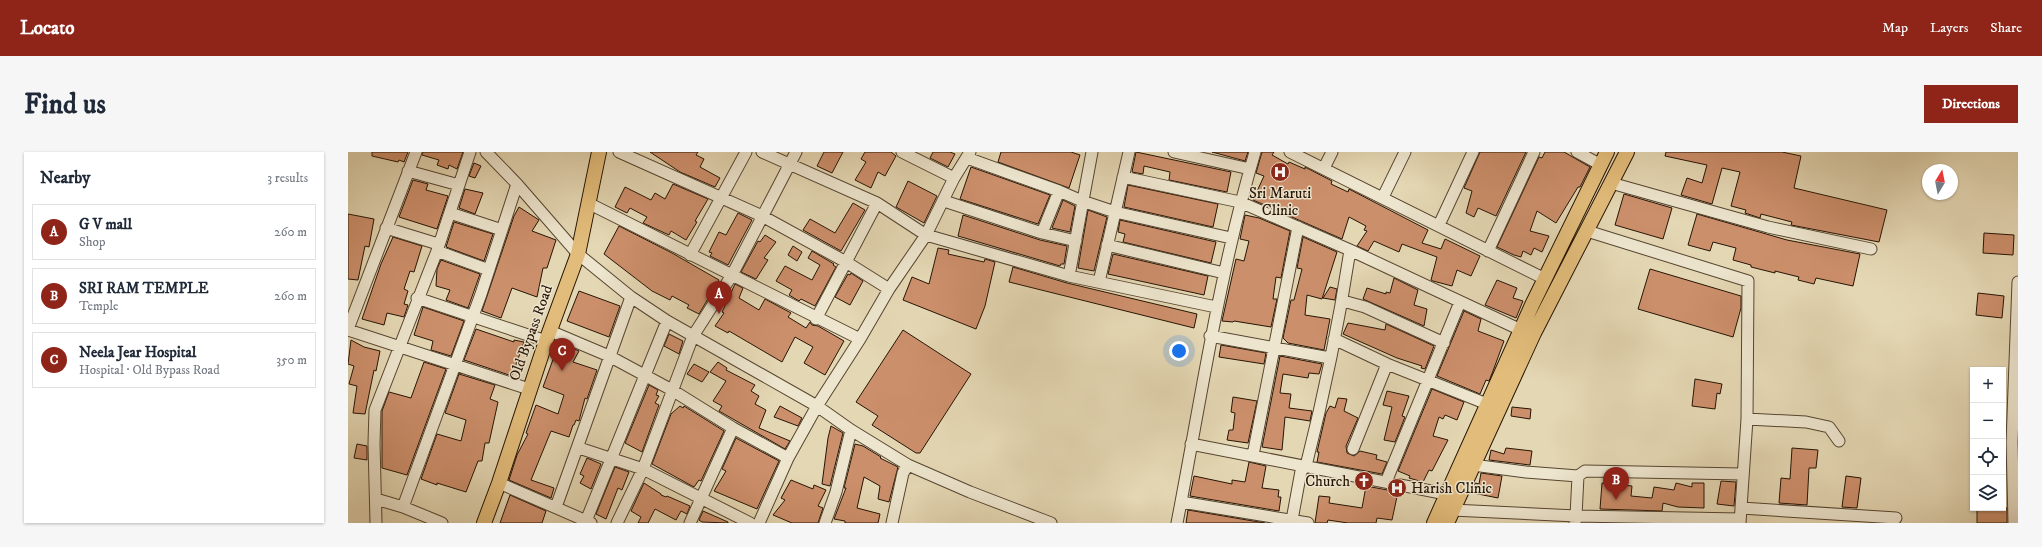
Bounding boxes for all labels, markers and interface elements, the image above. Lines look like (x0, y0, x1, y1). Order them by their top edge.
text: Locato (20, 17, 75, 40)
text: Map (1882, 19, 1908, 37)
text: Layers (1930, 19, 1968, 37)
text: Share (1990, 19, 2022, 37)
button: Directions (1924, 85, 2018, 123)
text: Find us (24, 87, 106, 122)
hospital icon: Sri Maruti Clinic (1269, 161, 1291, 183)
north arrow (1922, 164, 1958, 200)
text: Nearby (40, 167, 90, 189)
text: 3 results (267, 170, 308, 186)
place label: Sri Maruti Clinic (1249, 184, 1311, 220)
text: G V mall (79, 215, 132, 234)
text: A (50, 224, 58, 240)
text: 260 m (274, 224, 307, 240)
text: Shop (79, 234, 105, 250)
text: SRI RAM TEMPLE (79, 279, 209, 298)
pin: A (706, 281, 732, 314)
street label: Old Bypass Road (505, 282, 557, 383)
text: B (50, 288, 58, 304)
text: 260 m (274, 288, 307, 304)
text: Temple (79, 298, 118, 314)
pin: C (549, 338, 575, 371)
your location (1169, 341, 1189, 361)
text: Neela Jear Hospital (79, 343, 196, 362)
text: C (50, 352, 58, 368)
text: 350 m (276, 352, 307, 368)
text: Hospital · Old Bypass Road (79, 362, 220, 378)
map controls (1970, 367, 2006, 511)
button: + (1970, 367, 2006, 403)
button: − (1970, 403, 2006, 439)
button: locate (1970, 439, 2006, 475)
pin: B (1603, 467, 1629, 500)
church icon: Church (1353, 470, 1375, 492)
place label: Church (1305, 472, 1350, 491)
button: layers (1970, 475, 2006, 511)
hospital icon: Harish Clinic (1386, 477, 1408, 499)
place label: Harish Clinic (1411, 479, 1493, 498)

